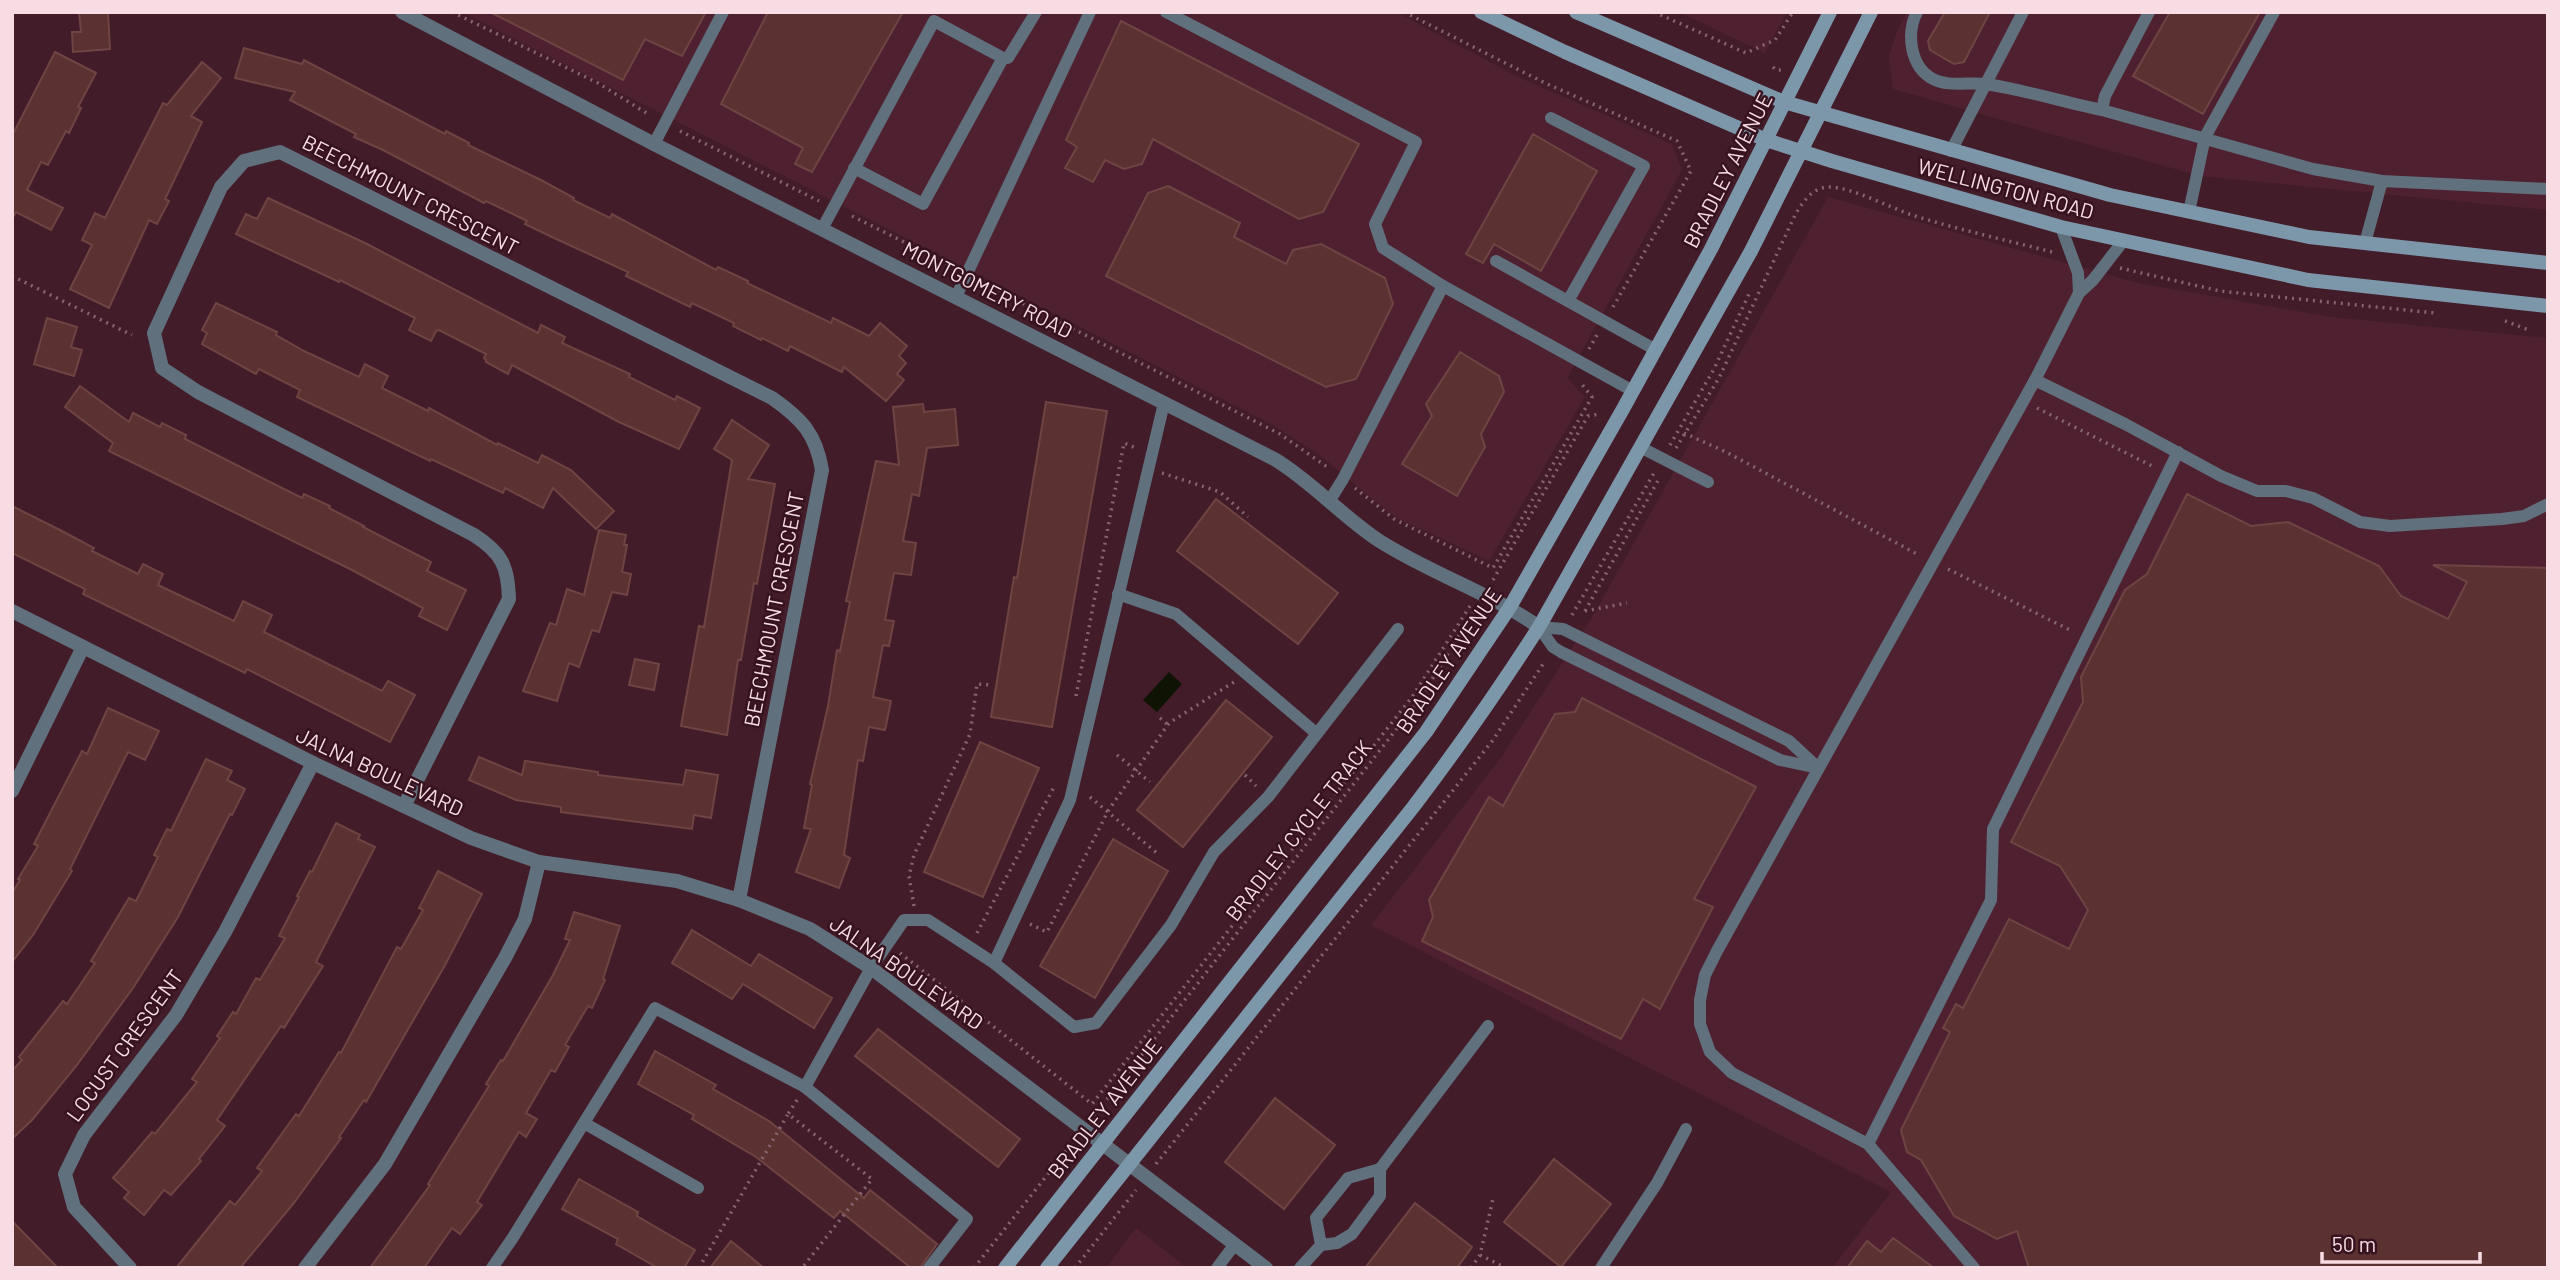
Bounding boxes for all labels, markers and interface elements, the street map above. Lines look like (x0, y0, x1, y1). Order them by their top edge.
street label: BRADLEY AVENUE (1677, 88, 1777, 252)
street label: BEECHMOUNT CRESCENT (299, 129, 523, 259)
street label: WELLINGTON ROAD (1915, 152, 2097, 224)
street label: MONTGOMERY ROAD (899, 235, 1077, 343)
street label: BEECHMOUNT CRESCENT (738, 489, 808, 729)
street label: BRADLEY AVENUE (1390, 582, 1506, 738)
street label: JALNA BOULEVARD (292, 721, 468, 821)
street label: BRADLEY CYCLE TRACK (1220, 735, 1376, 925)
street label: JALNA BOULEVARD (825, 910, 989, 1034)
street label: LOCUST CRESCENT (61, 964, 187, 1126)
street label: BRADLEY AVENUE (1042, 1033, 1166, 1183)
scale bar (2322, 1220, 2480, 1264)
text: 50 m (2332, 1231, 2376, 1256)

